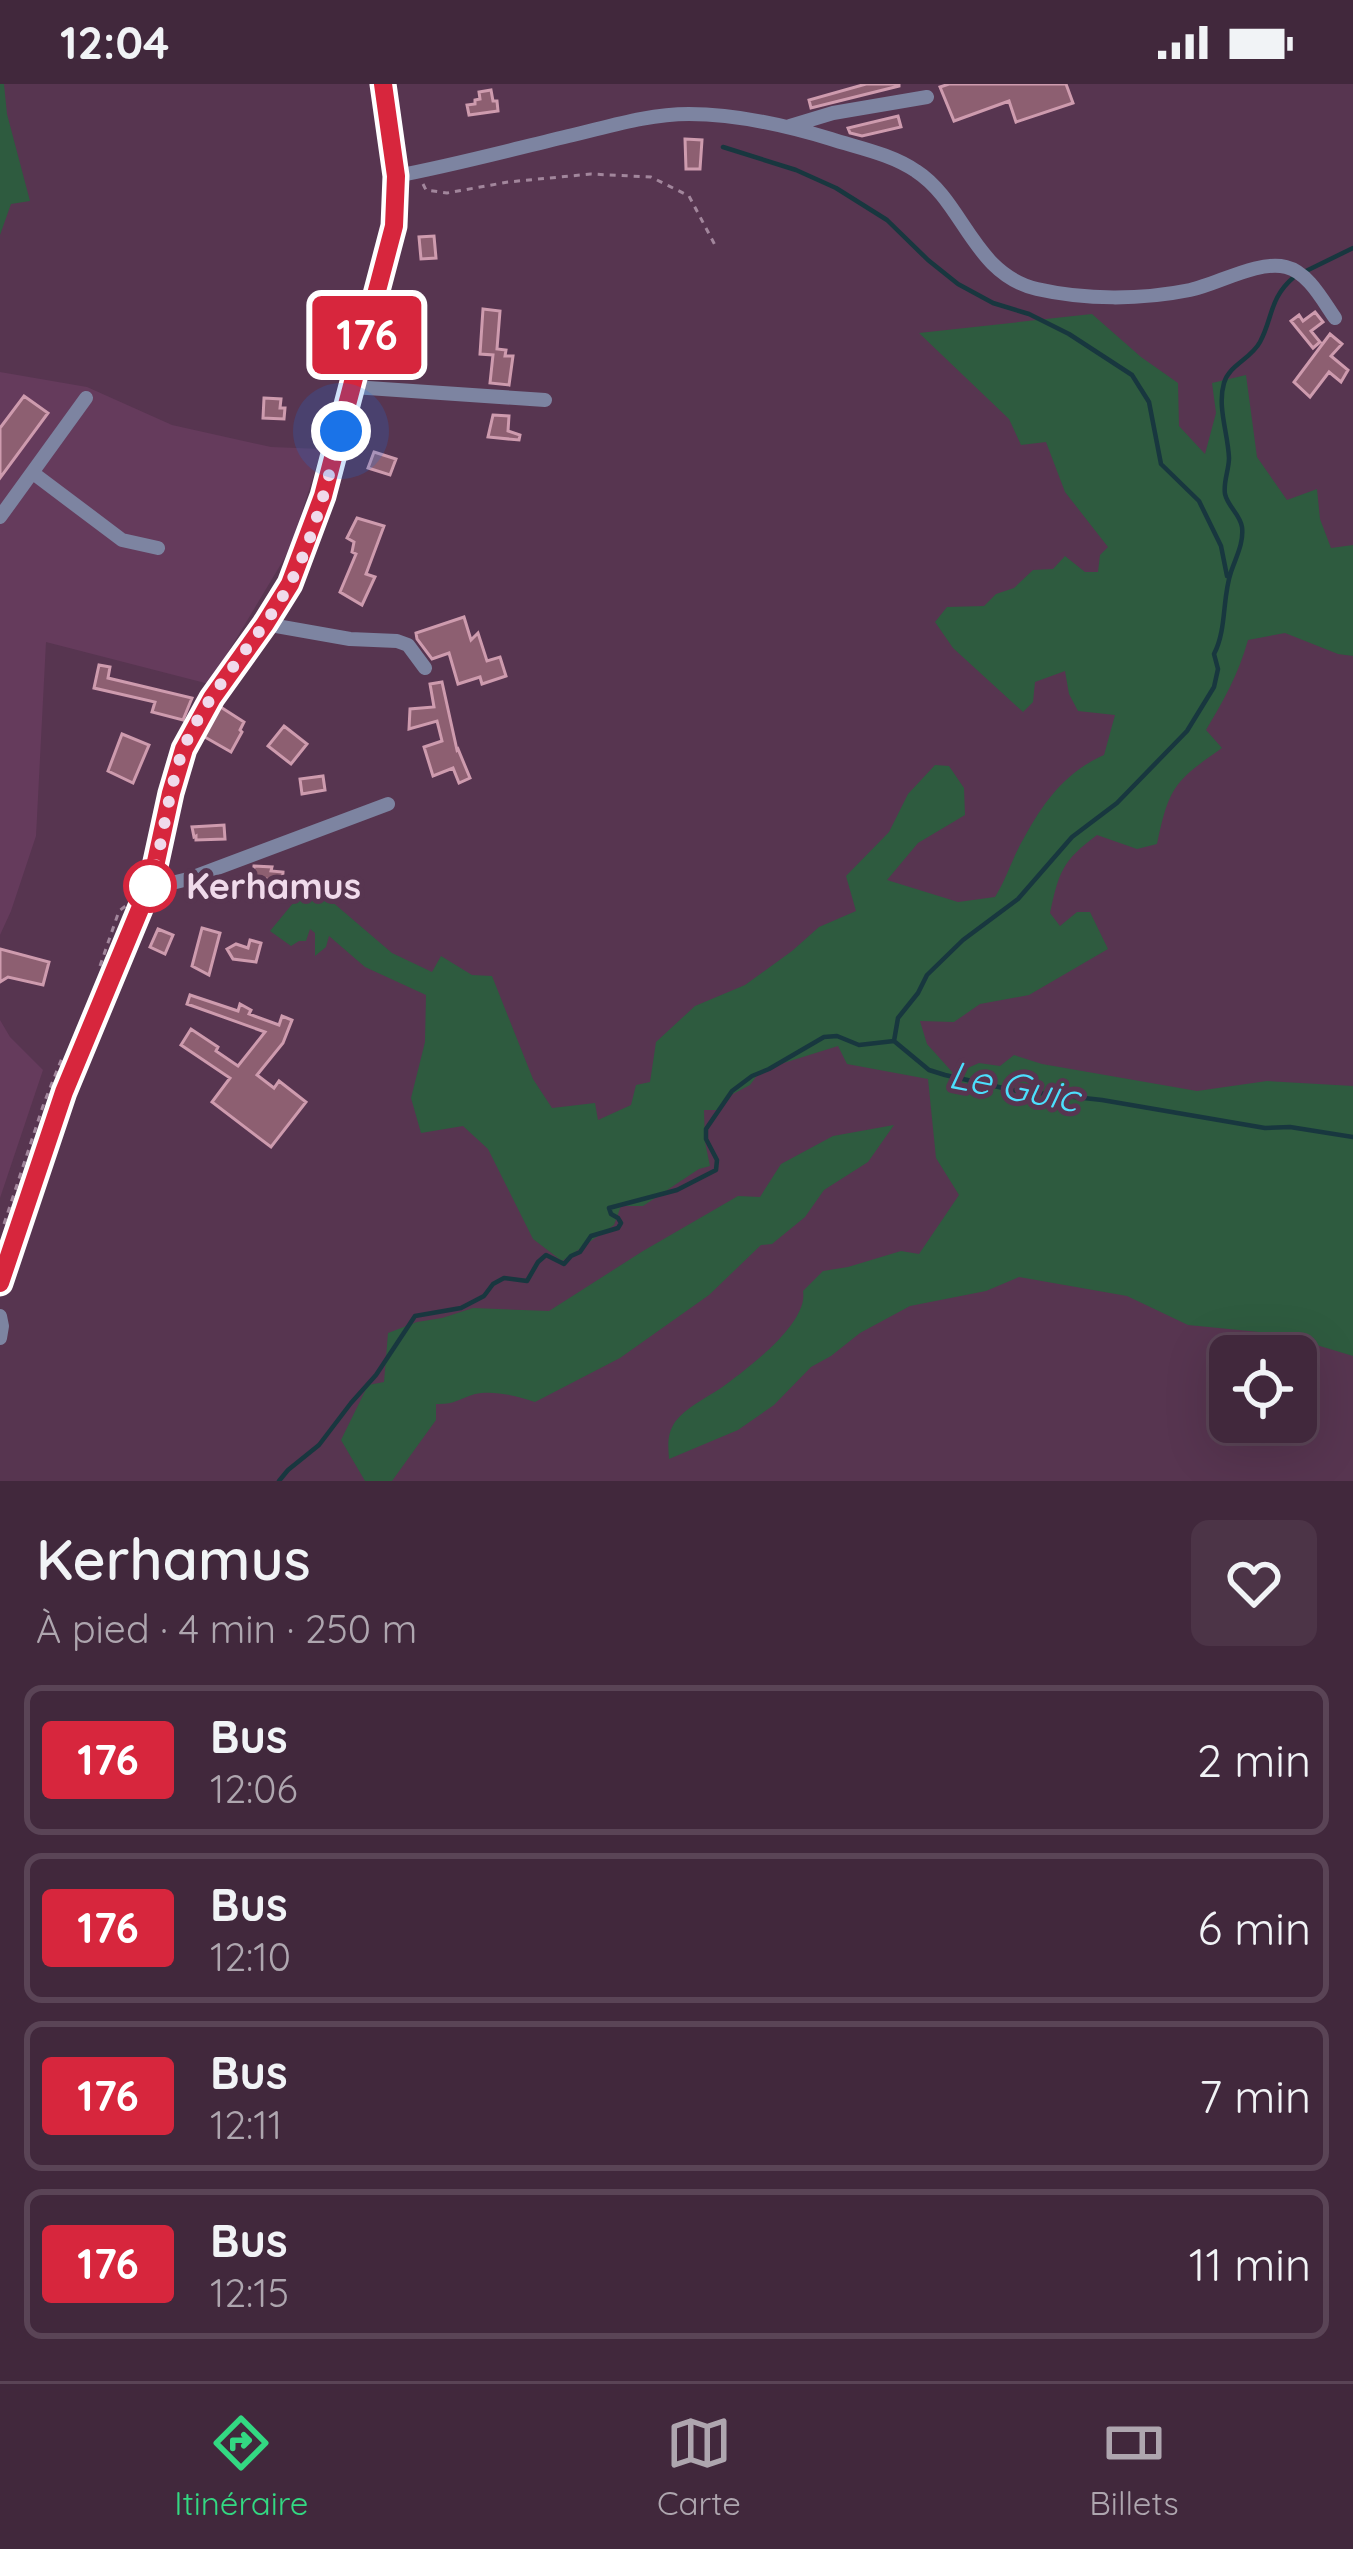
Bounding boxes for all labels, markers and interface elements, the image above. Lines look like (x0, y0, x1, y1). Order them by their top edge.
text: 12:04 (60, 14, 170, 70)
line badge: 176 (298, 296, 436, 374)
text: 176 (336, 308, 398, 361)
your location (311, 401, 371, 461)
marker: Kerhamus (125, 861, 175, 911)
place label: Kerhamus (186, 863, 361, 908)
water label: Le Guic (945, 1049, 1087, 1123)
map controls (1209, 1335, 1317, 1443)
button: locate (1209, 1335, 1317, 1443)
button: heart (1191, 1520, 1317, 1646)
text: Kerhamus (36, 1523, 311, 1594)
text: À pied · 4 min · 250 m (36, 1604, 417, 1653)
text: Bus (210, 1708, 288, 1764)
text: 2 min (1197, 1732, 1311, 1788)
text: 176 (77, 1733, 139, 1786)
text: 12:06 (210, 1764, 298, 1813)
text: Bus (210, 1876, 288, 1932)
text: 6 min (1198, 1900, 1311, 1956)
text: 176 (77, 1901, 139, 1954)
text: 12:10 (210, 1932, 291, 1981)
text: Bus (210, 2044, 288, 2100)
text: 7 min (1199, 2068, 1311, 2124)
text: 176 (77, 2069, 139, 2122)
text: 12:11 (210, 2100, 282, 2149)
text: Bus (210, 2212, 288, 2268)
text: 11 min (1189, 2236, 1311, 2292)
text: 176 (77, 2237, 139, 2290)
text: 12:15 (210, 2268, 289, 2317)
tab: Itinéraire (174, 2410, 308, 2523)
tab: Carte (657, 2410, 741, 2523)
tab: Billets (1089, 2410, 1179, 2523)

